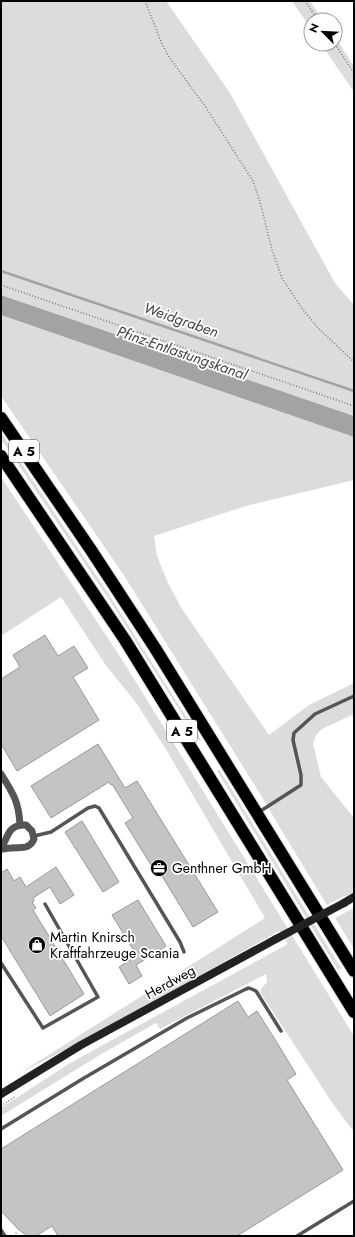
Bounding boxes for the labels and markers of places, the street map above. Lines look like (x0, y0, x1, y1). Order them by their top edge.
office icon: Genthner GmbH (149, 858, 169, 878)
place label: Genthner GmbH (172, 858, 271, 878)
place label: Martin Knirsch Kraftfahrzeuge Scania (50, 927, 179, 963)
shop icon: Martin Knirsch Kraftfahrzeuge Scania (27, 935, 47, 955)

